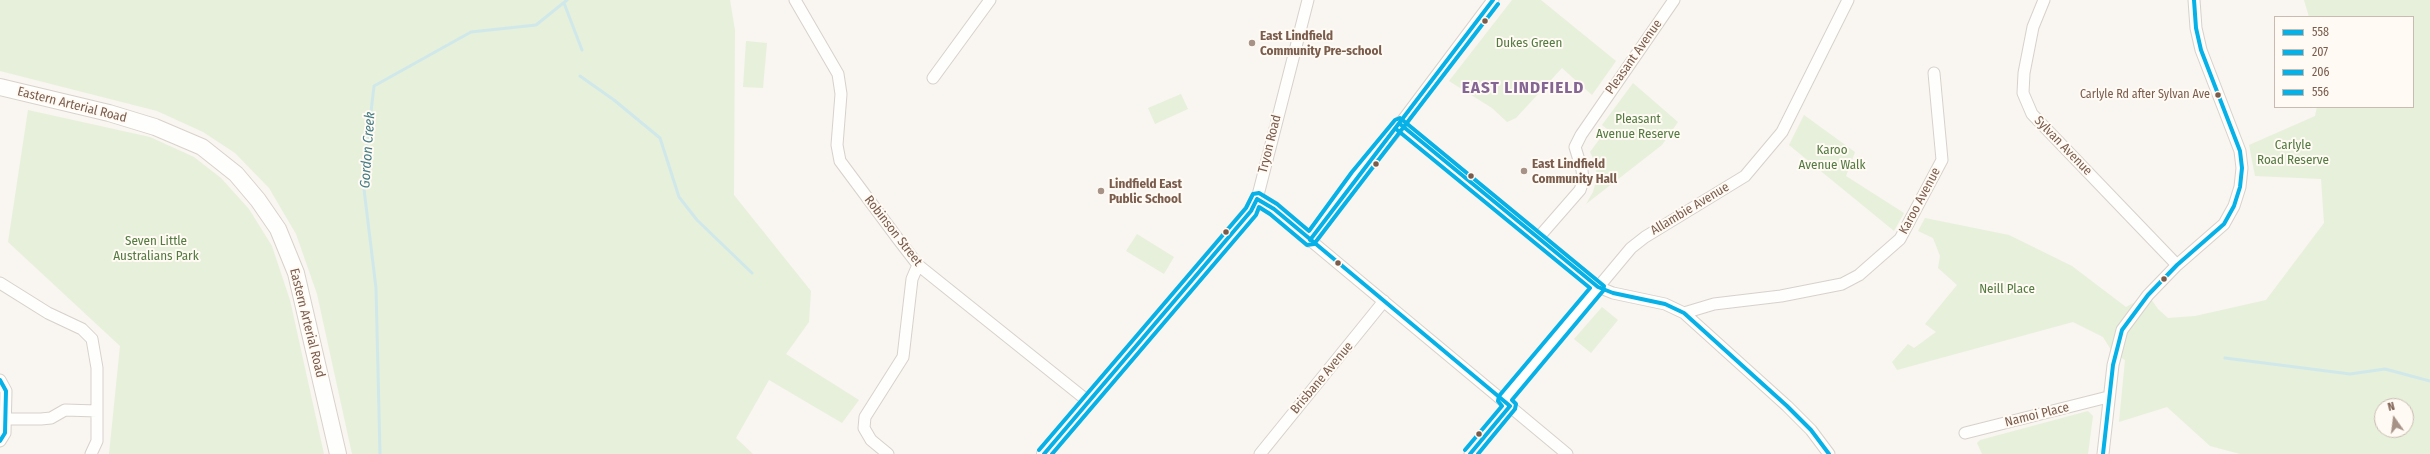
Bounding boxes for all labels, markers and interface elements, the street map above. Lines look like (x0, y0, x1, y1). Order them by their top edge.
unlabelled marker (1480, 16, 1490, 26)
legend (2274, 16, 2414, 108)
street label: Pleasant Avenue (1602, 17, 1666, 97)
text: 558 (2312, 25, 2329, 39)
place label: East Lindfield Community Pre-school (1260, 28, 1382, 59)
park label: Dukes Green (1496, 35, 1562, 51)
marker: East Lindfield Community Pre-school (1247, 38, 1257, 48)
text: 207 (2312, 45, 2328, 59)
text: 206 (2312, 65, 2330, 79)
district label: EAST LINDFIELD (1462, 78, 1584, 98)
street label: Eastern Arterial Road (16, 84, 128, 126)
text: 556 (2312, 85, 2329, 99)
place label: Carlyle Rd after Sylvan Ave (2080, 88, 2210, 102)
marker: Carlyle Rd after Sylvan Ave (2213, 90, 2223, 100)
water label: Gordon Creek (357, 111, 379, 189)
park label: Pleasant Avenue Reserve (1596, 111, 1680, 142)
street label: Tryon Road (1255, 113, 1285, 175)
street label: Sylvan Avenue (2031, 113, 2095, 179)
park label: Carlyle Road Reserve (2257, 137, 2329, 168)
park label: Karoo Avenue Walk (1798, 142, 1866, 173)
place label: East Lindfield Community Hall (1532, 156, 1617, 187)
unlabelled marker (1371, 159, 1381, 169)
street label: Karoo Avenue (1896, 165, 1944, 237)
marker: East Lindfield Community Hall (1519, 166, 1529, 176)
unlabelled marker (1466, 171, 1476, 181)
place label: Lindfield East Public School (1109, 176, 1182, 207)
street label: Allambie Avenue (1648, 179, 1732, 239)
marker: Lindfield East Public School (1096, 186, 1106, 196)
street label: Robinson Street (861, 193, 925, 269)
unlabelled marker (1221, 227, 1231, 237)
park label: Seven Little Australians Park (113, 233, 199, 264)
unlabelled marker (1333, 258, 1343, 268)
street label: Eastern Arterial Road (286, 267, 328, 379)
unlabelled marker (2159, 274, 2169, 284)
park label: Neill Place (1979, 281, 2035, 297)
street label: Brisbane Avenue (1287, 339, 1357, 417)
north arrow (2374, 398, 2414, 438)
street label: Namoi Place (2003, 400, 2071, 430)
text: N (2386, 400, 2396, 414)
unlabelled marker (1474, 429, 1484, 439)

